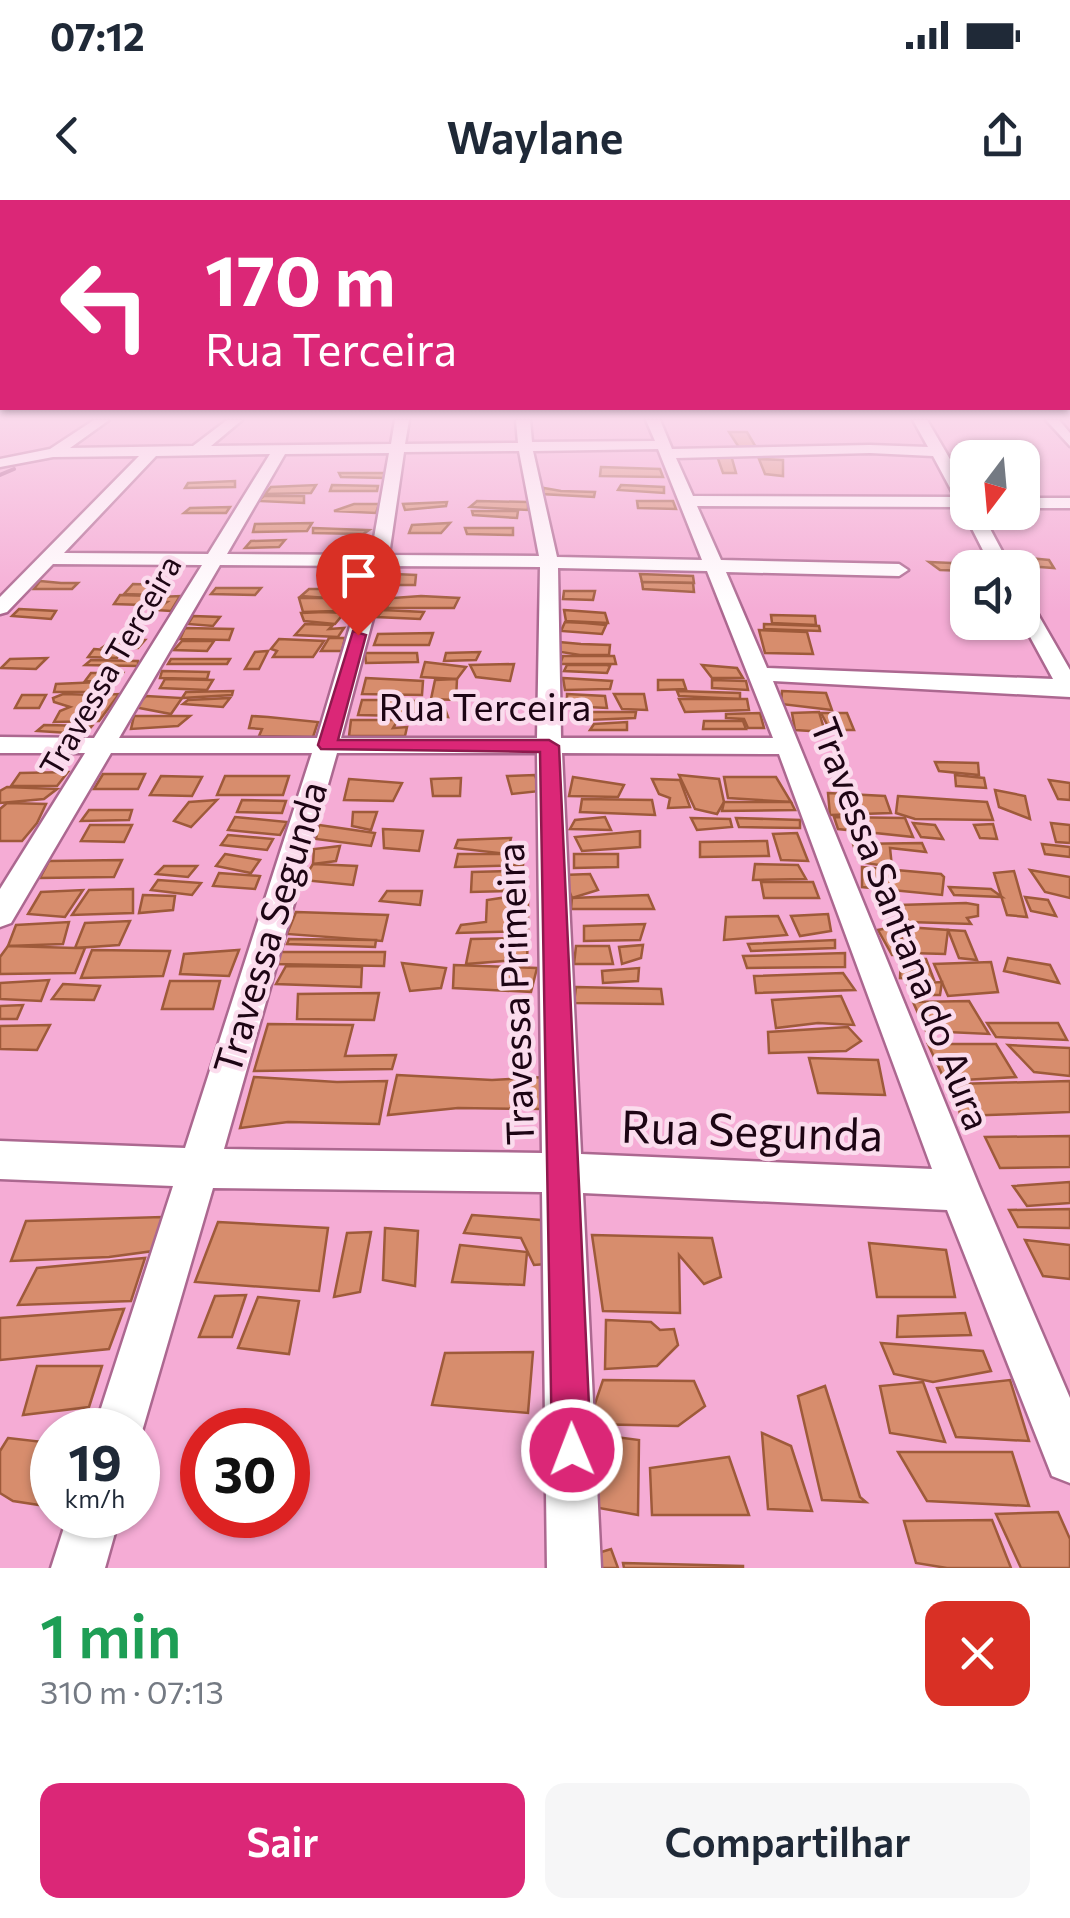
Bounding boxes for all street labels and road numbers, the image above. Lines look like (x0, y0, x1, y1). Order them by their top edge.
street label: Travessa Terceira (30, 547, 189, 783)
street label: Rua Terceira (379, 682, 591, 729)
street label: Travessa Santana do Aura (802, 710, 1003, 1136)
street label: Travessa Segunda (202, 775, 335, 1079)
street label: Travessa Primeira (485, 842, 542, 1146)
street label: Rua Segunda (620, 1096, 884, 1161)

